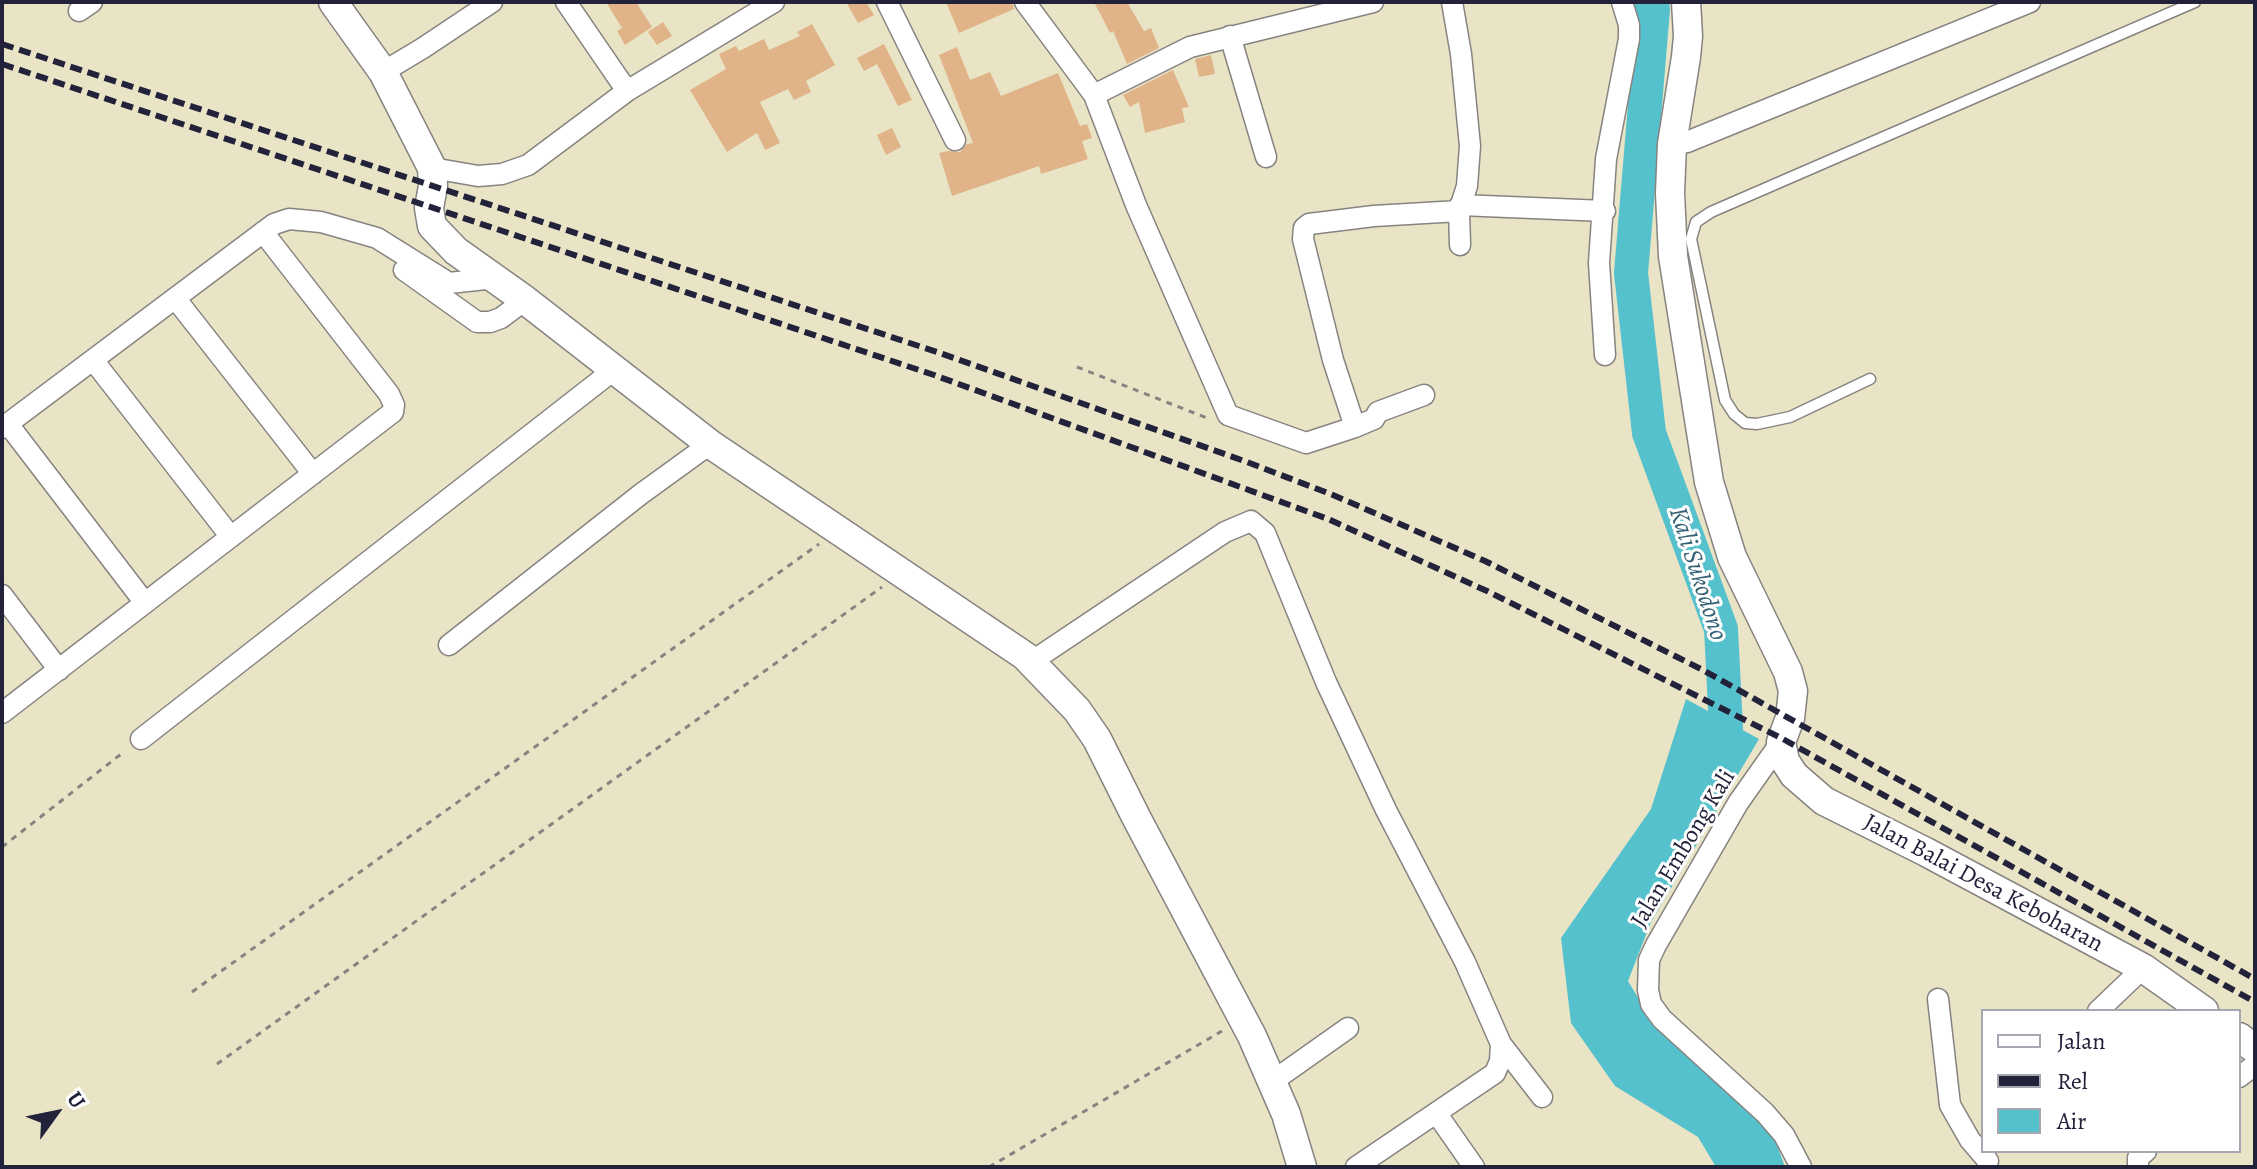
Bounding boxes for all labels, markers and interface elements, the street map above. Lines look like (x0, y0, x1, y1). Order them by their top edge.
water label: Kali Sukodono (1661, 503, 1733, 645)
street label: Jalan Embong Kali (1625, 765, 1743, 933)
street label: Jalan Balai Desa Keboharan (1858, 809, 2108, 959)
legend (1981, 1009, 2241, 1153)
text: Jalan (2057, 1025, 2106, 1057)
text: Rel (2057, 1065, 2088, 1097)
north arrow (16, 1073, 96, 1153)
text: U (60, 1086, 93, 1114)
text: Air (2057, 1105, 2087, 1137)

